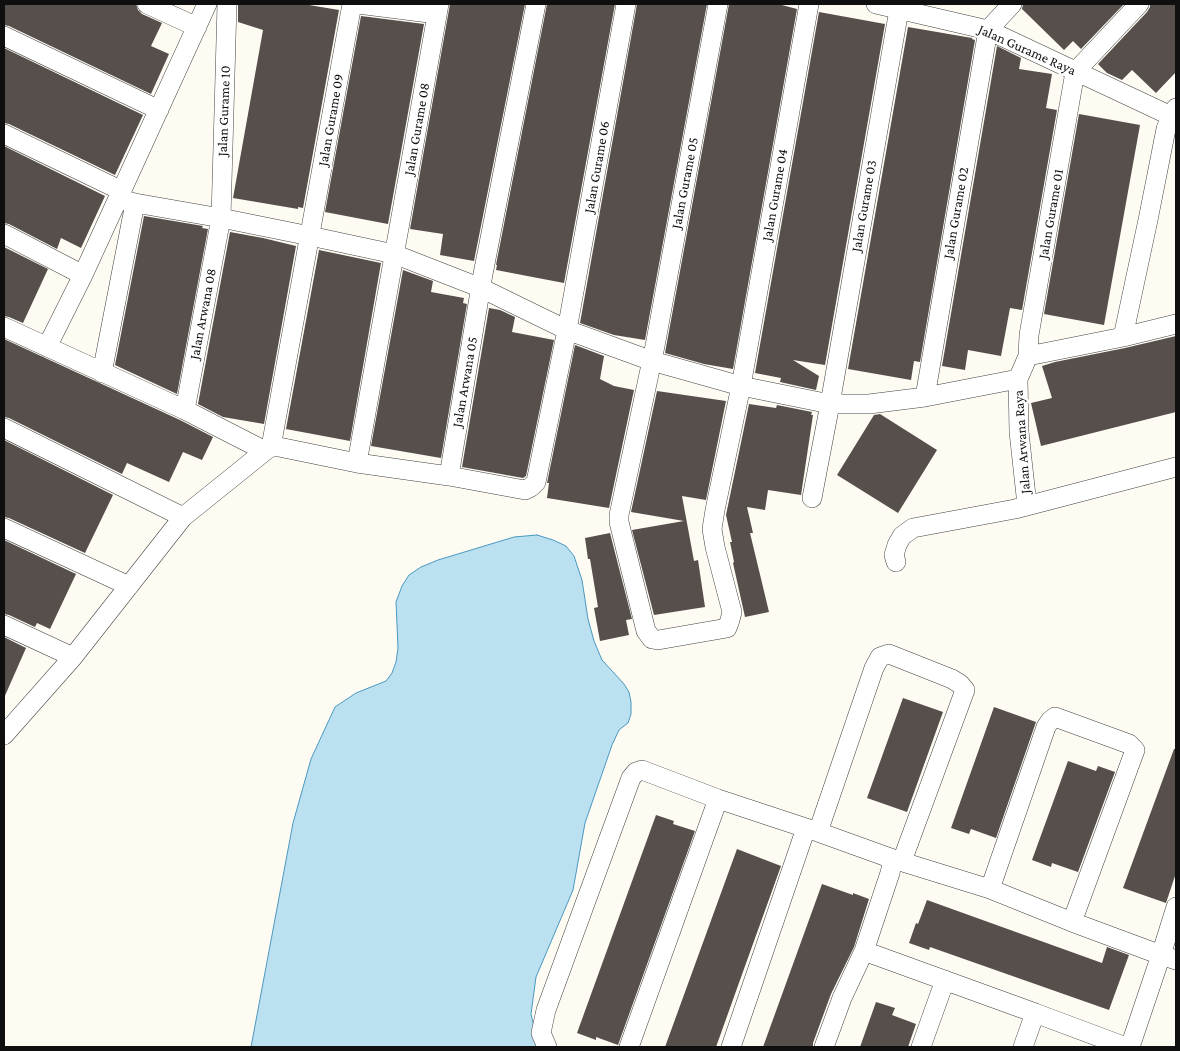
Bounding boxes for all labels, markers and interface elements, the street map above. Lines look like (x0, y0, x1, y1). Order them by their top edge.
street label: Jalan Gurame Raya (975, 21, 1079, 79)
street label: Jalan Gurame 10 (214, 65, 234, 157)
street label: Jalan Gurame 09 (315, 73, 347, 167)
street label: Jalan Gurame 08 (401, 81, 433, 177)
street label: Jalan Gurame 06 (581, 120, 613, 214)
street label: Jalan Gurame 05 (668, 136, 702, 230)
street label: Jalan Gurame 04 (759, 148, 791, 242)
street label: Jalan Gurame 03 (848, 159, 880, 253)
street label: Jalan Gurame 02 (940, 166, 972, 260)
street label: Jalan Gurame 01 (1035, 168, 1067, 260)
street label: Jalan Arwana 08 (186, 267, 220, 361)
street label: Jalan Arwana 05 (449, 335, 481, 429)
street label: Jalan Arwana Raya (1010, 389, 1034, 495)

